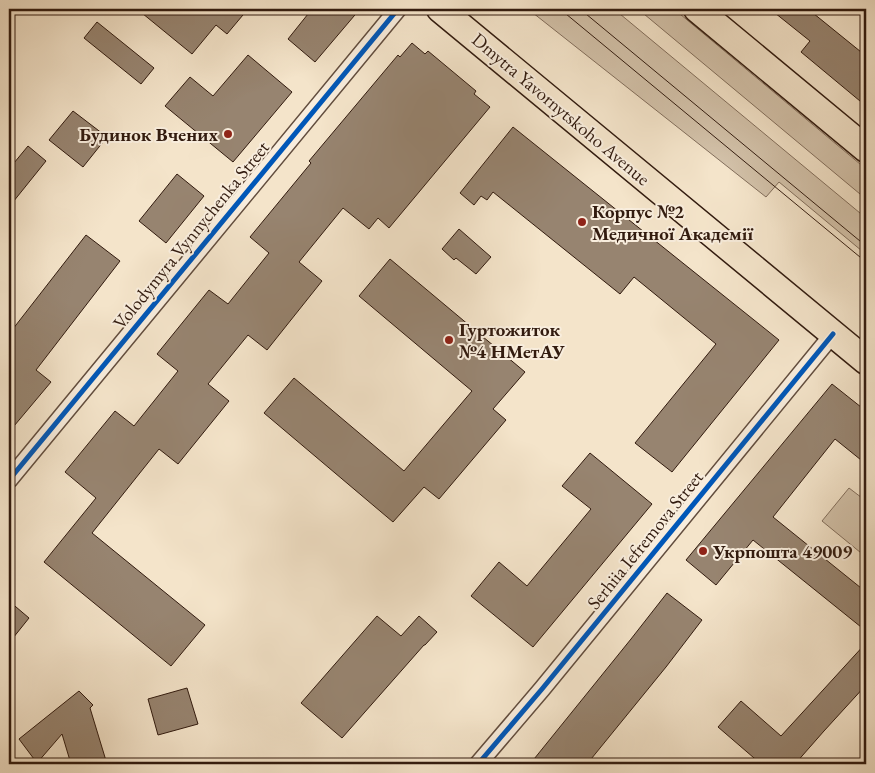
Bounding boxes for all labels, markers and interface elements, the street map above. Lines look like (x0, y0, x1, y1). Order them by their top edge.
street label: Dmytra Yavornytskoho Avenue (467, 27, 655, 191)
place label: Будинок Вчених (79, 122, 218, 147)
marker: Будинок Вчених (222, 128, 234, 140)
street label: Volodymyra Vynnychenka Street (107, 136, 275, 334)
place label: Корпус №2 Медичної Академії (592, 199, 753, 246)
marker: Корпус №2 Медичної Академії (576, 216, 588, 228)
place label: Гуртожиток №4 НМетАУ (459, 317, 565, 364)
marker: Гуртожиток №4 НМетАУ (443, 334, 455, 346)
street label: Serhiia Iefremova Street (581, 465, 709, 615)
place label: Укрпошта 49009 (712, 539, 852, 564)
marker: Укрпошта 49009 (697, 545, 709, 557)

